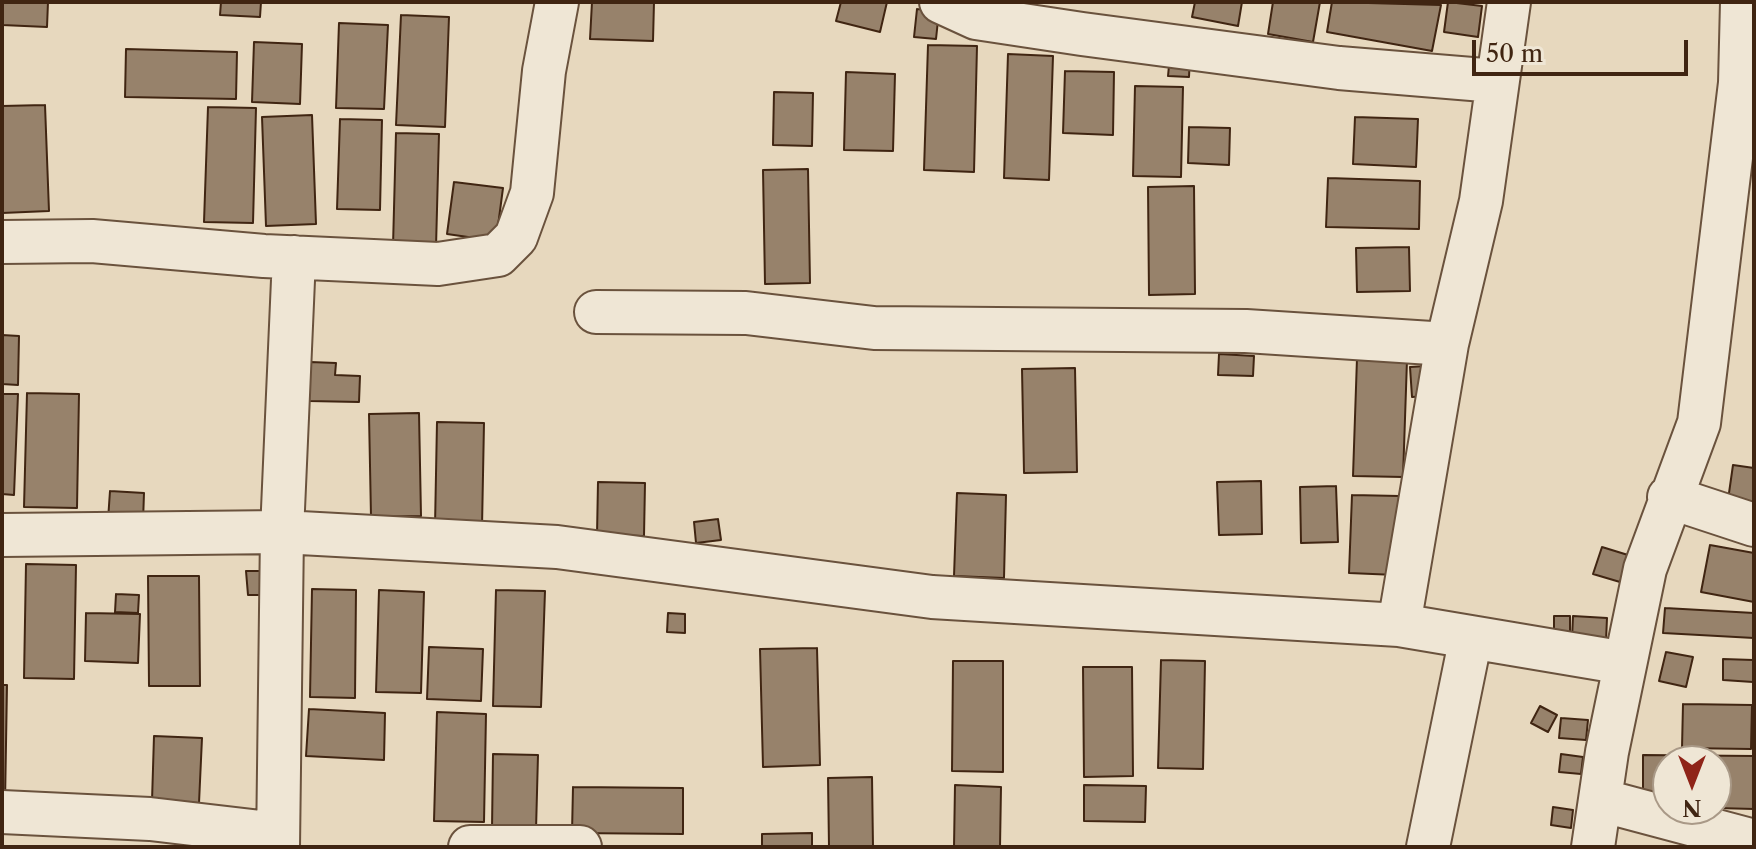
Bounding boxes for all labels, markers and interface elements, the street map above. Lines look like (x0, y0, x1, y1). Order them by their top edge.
scale bar (1476, 24, 1692, 74)
text: 50 m (1486, 39, 1543, 68)
north arrow (1652, 745, 1732, 825)
text: N (1682, 794, 1702, 821)

